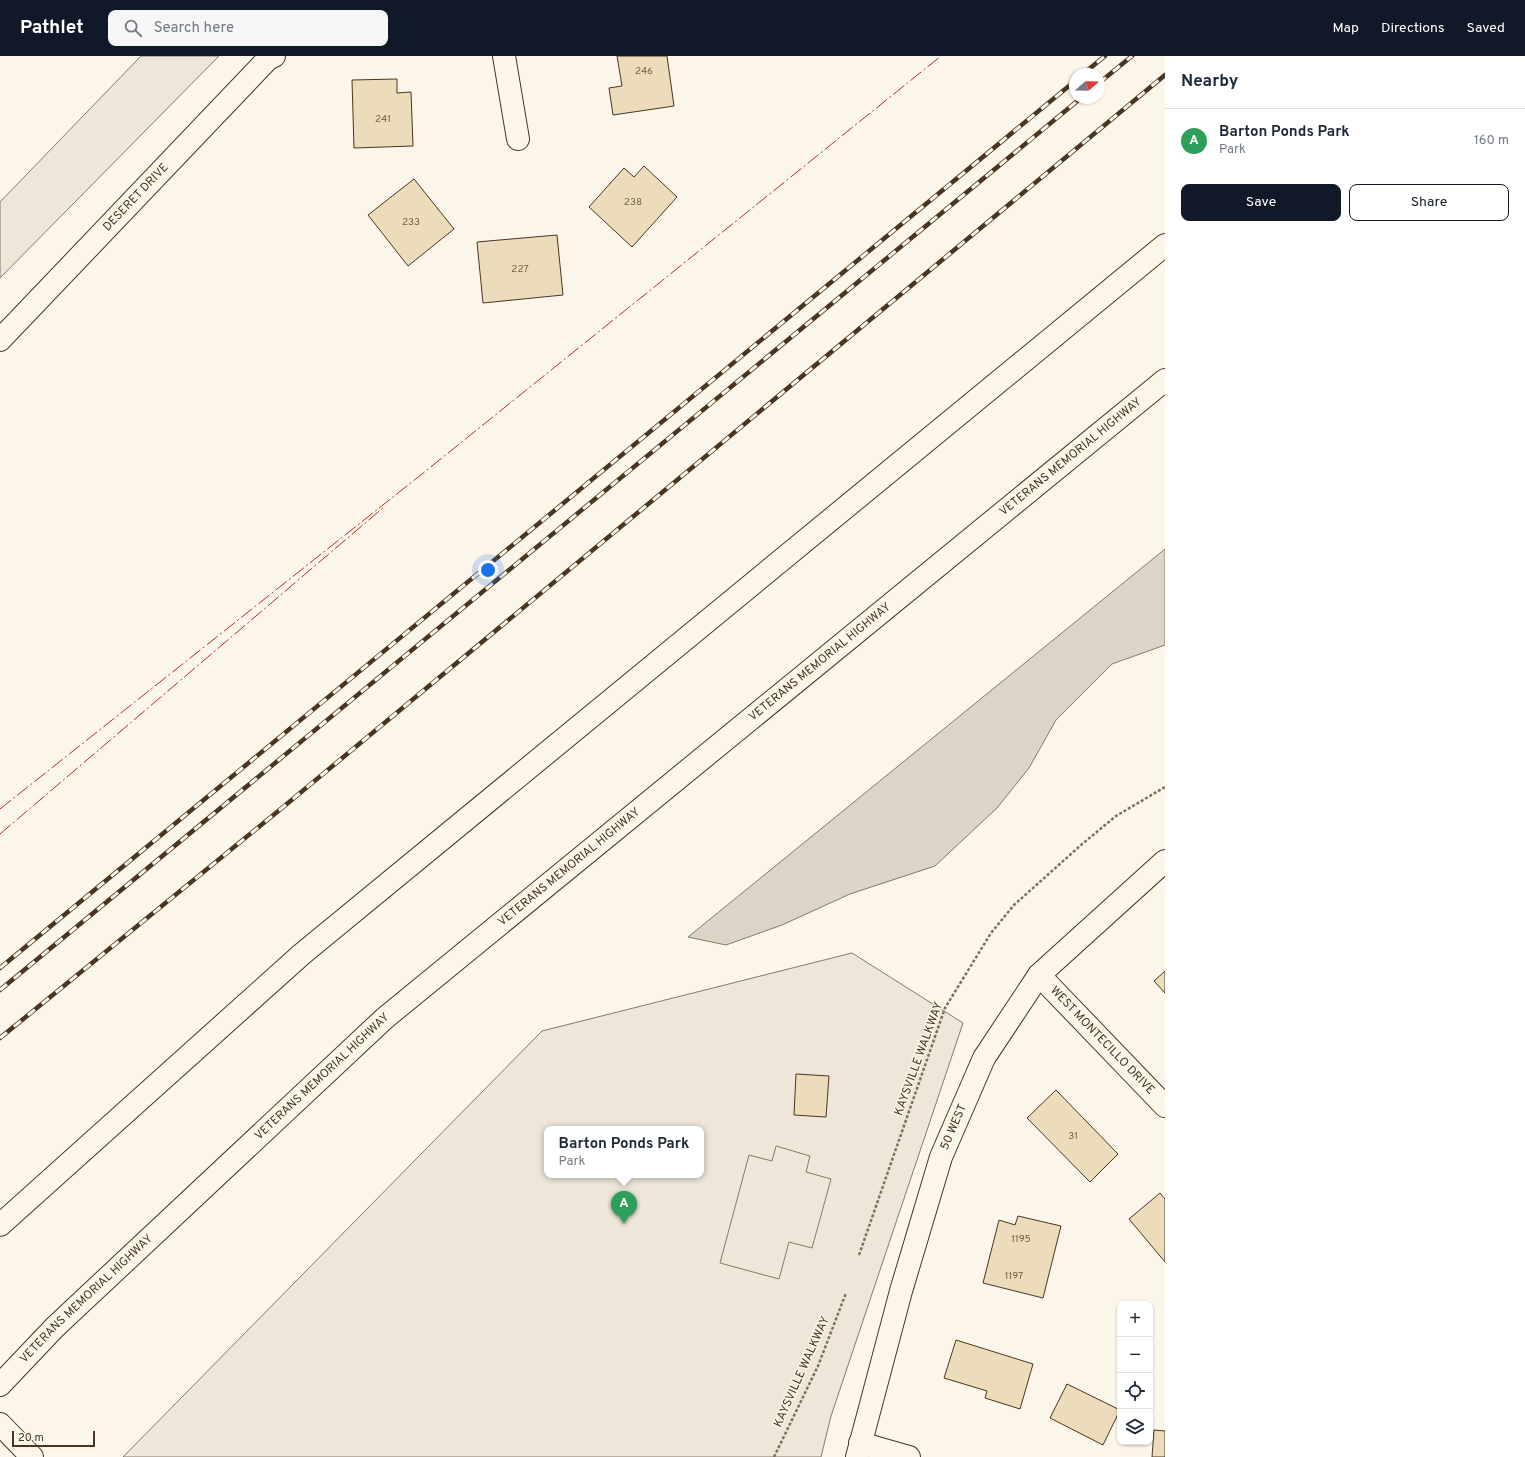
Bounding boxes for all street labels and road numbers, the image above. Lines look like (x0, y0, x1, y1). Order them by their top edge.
street label: DESERET DRIVE (100, 160, 172, 235)
street label: VETERANS MEMORIAL HIGHWAY (996, 394, 1145, 520)
street label: VETERANS MEMORIAL HIGHWAY (746, 599, 895, 725)
street label: VETERANS MEMORIAL HIGHWAY (495, 804, 644, 930)
street label: WEST MONTECILLO DRIVE (1046, 983, 1158, 1098)
street label: KAYSVILLE WALKWAY (891, 1000, 947, 1118)
street label: VETERANS MEMORIAL HIGHWAY (251, 1010, 393, 1144)
street label: 50 WEST (937, 1102, 971, 1153)
street label: VETERANS MEMORIAL HIGHWAY (17, 1231, 157, 1367)
street label: KAYSVILLE WALKWAY (770, 1314, 834, 1430)

